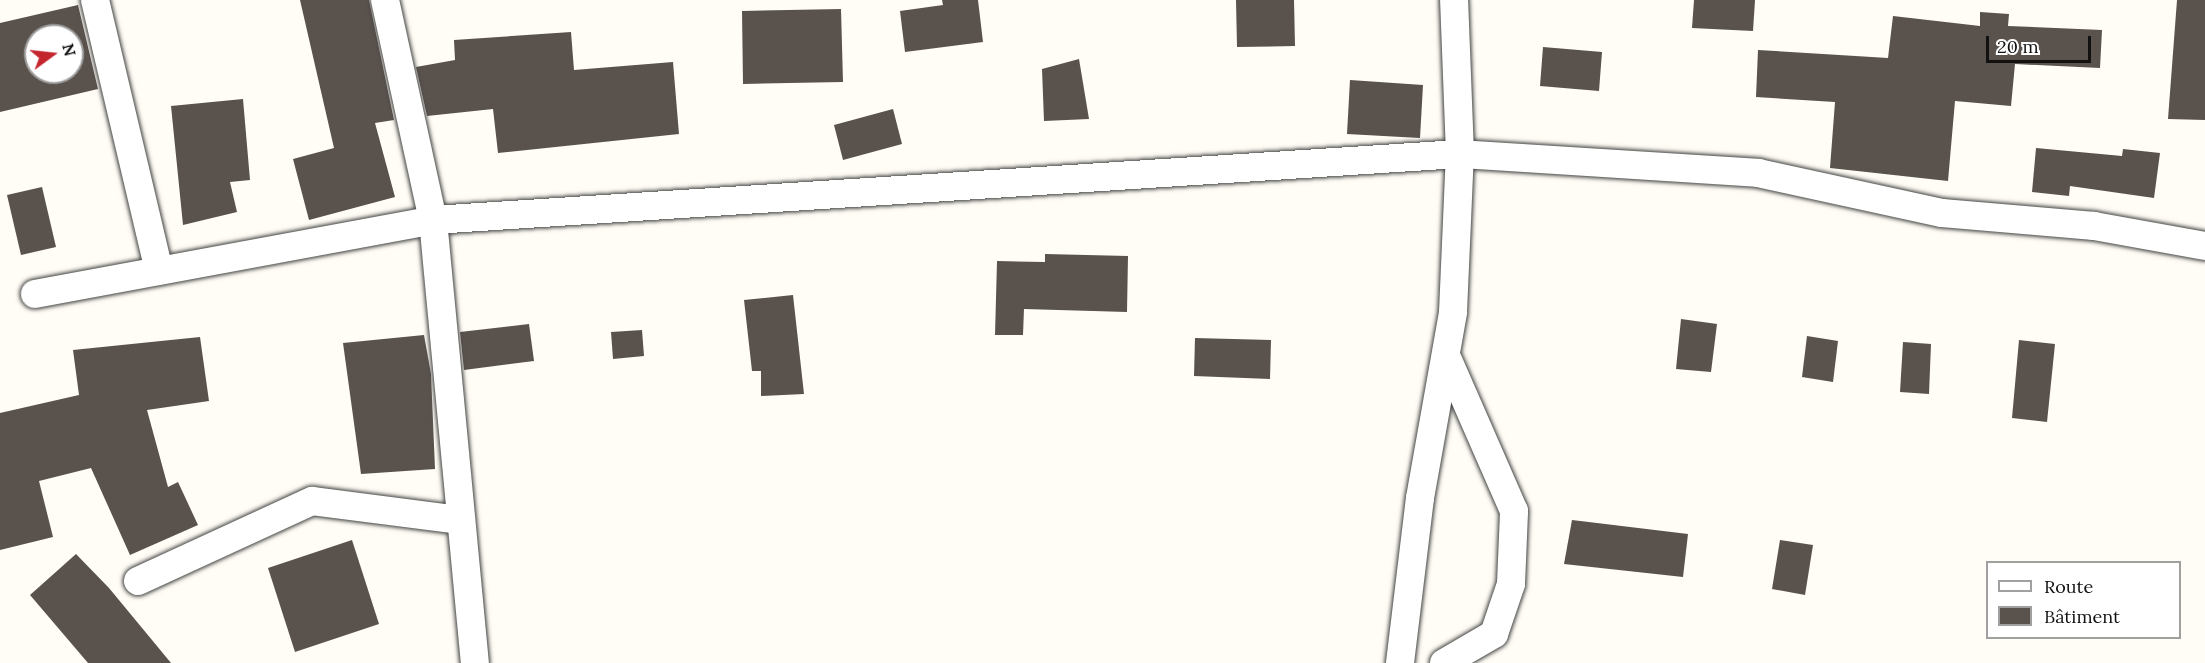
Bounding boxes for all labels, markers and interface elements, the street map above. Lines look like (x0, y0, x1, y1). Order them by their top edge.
north arrow (24, 24, 84, 84)
scale bar (1989, 24, 2094, 62)
text: 20 m (1997, 35, 2039, 58)
text: N (58, 41, 81, 58)
legend (1986, 561, 2181, 639)
text: Route (2044, 575, 2093, 598)
text: Bâtiment (2044, 605, 2120, 628)

